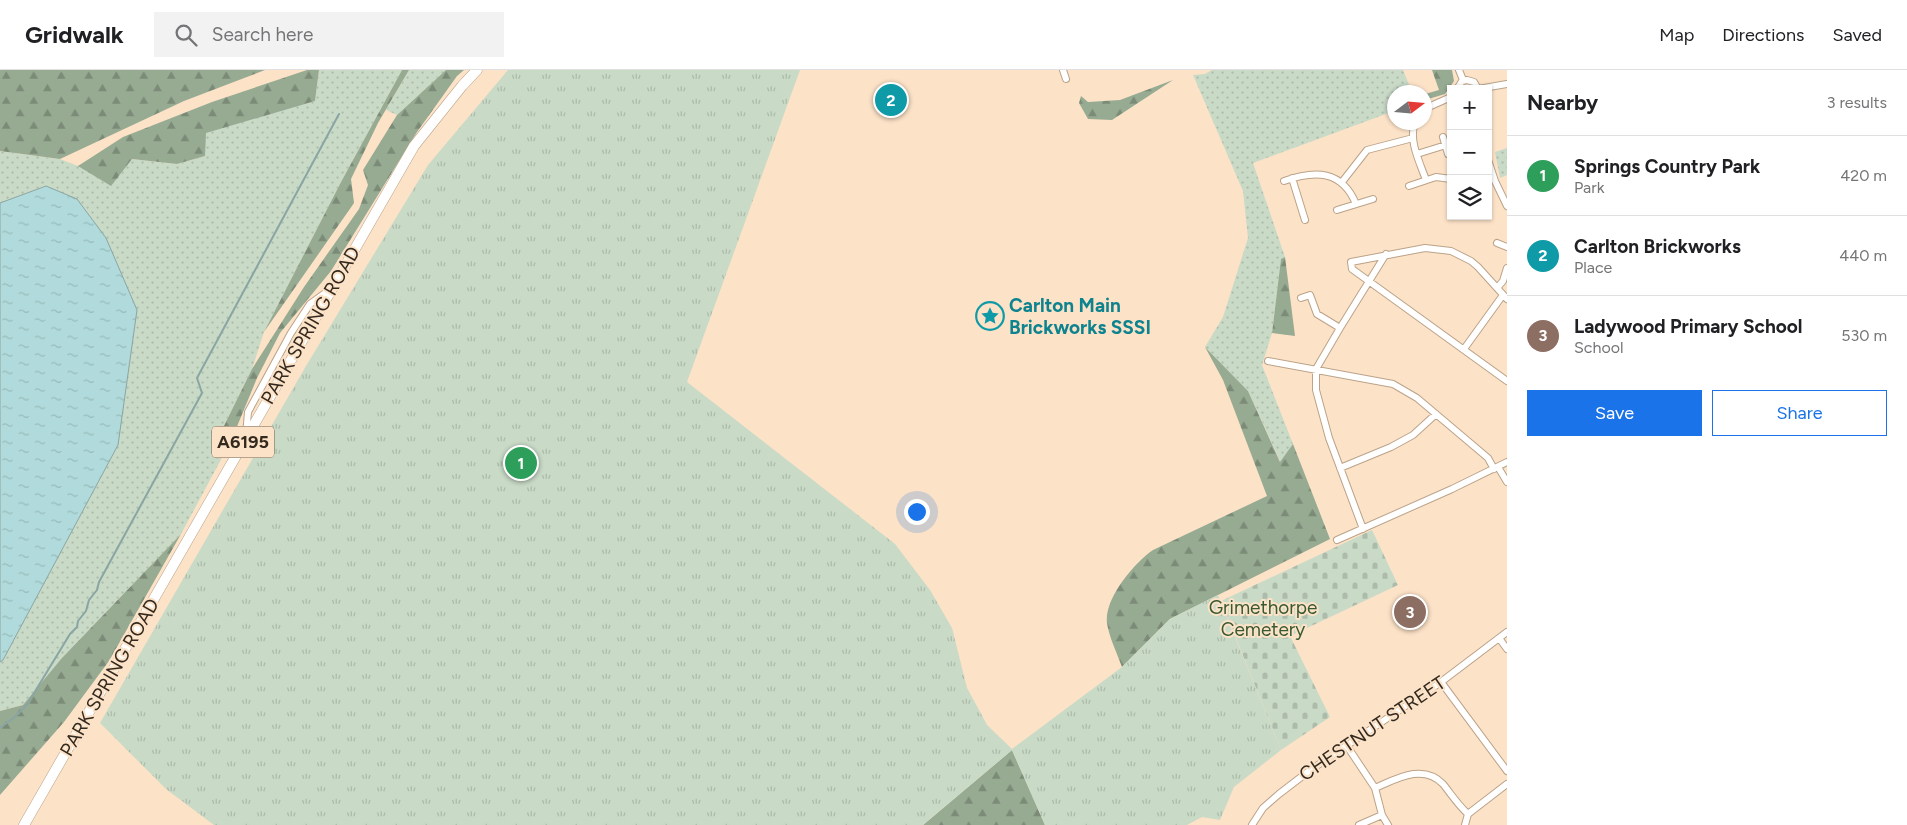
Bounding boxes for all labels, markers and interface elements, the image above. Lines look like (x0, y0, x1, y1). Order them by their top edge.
search box (154, 12, 504, 57)
text: Gridwalk (25, 20, 124, 49)
icon: search (172, 21, 200, 49)
text: Search here (212, 23, 313, 46)
text: Map (1659, 24, 1694, 46)
text: Directions (1722, 24, 1804, 46)
text: Saved (1832, 24, 1882, 46)
pin: 2 (875, 81, 907, 119)
north arrow (1387, 85, 1432, 130)
map controls (1447, 85, 1492, 220)
button: + (1447, 85, 1492, 130)
text: Nearby (1527, 90, 1598, 115)
text: 3 results (1827, 93, 1887, 112)
button: − (1447, 130, 1492, 175)
text: Springs Country Park (1574, 155, 1760, 178)
text: 1 (1540, 166, 1546, 185)
text: 420 m (1840, 166, 1887, 185)
button: layers (1447, 175, 1492, 220)
text: Park (1574, 178, 1604, 197)
text: Carlton Brickworks (1574, 235, 1741, 258)
street label: PARK SPRING ROAD (256, 242, 365, 408)
text: 2 (1538, 246, 1548, 265)
text: 440 m (1839, 246, 1887, 265)
text: Place (1574, 258, 1612, 277)
place label: Carlton Main Brickworks SSSI (1009, 294, 1151, 339)
place icon: Carlton Main Brickworks SSSI (975, 301, 1005, 331)
text: Ladywood Primary School (1574, 315, 1803, 338)
text: 3 (1539, 326, 1547, 345)
text: 530 m (1841, 326, 1887, 345)
text: School (1574, 338, 1624, 357)
button: Save (1527, 390, 1702, 436)
button: Share (1712, 390, 1887, 436)
road number: A6195 (212, 427, 274, 458)
pin: 1 (505, 444, 537, 482)
your location (904, 499, 930, 525)
pin: 3 (1394, 593, 1426, 631)
street label: PARK SPRING ROAD (55, 594, 164, 760)
park label: Grimethorpe Cemetery (1209, 596, 1317, 641)
street label: CHESTNUT STREET (1295, 671, 1450, 786)

